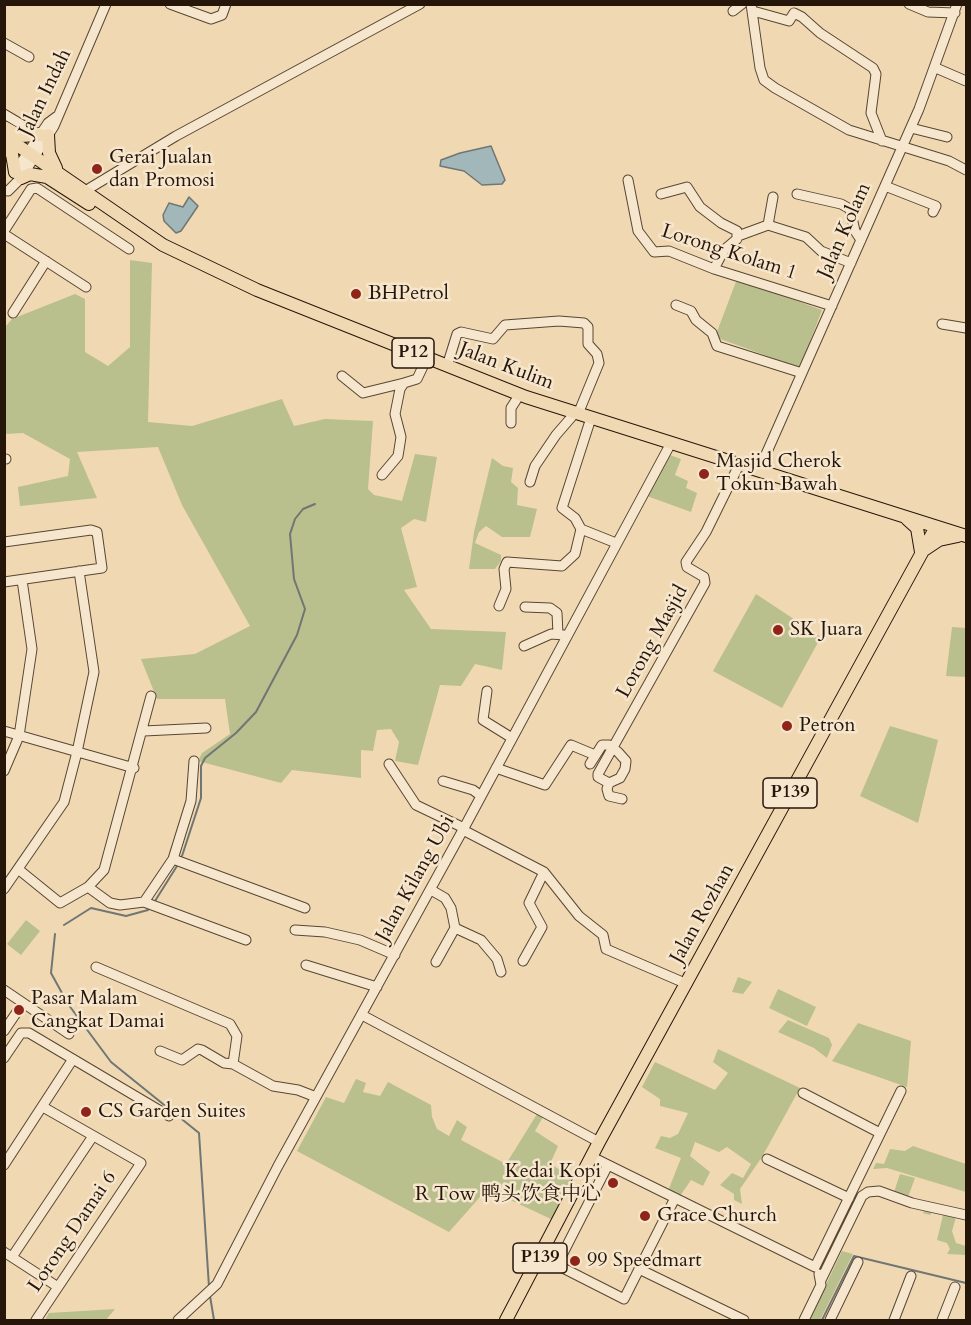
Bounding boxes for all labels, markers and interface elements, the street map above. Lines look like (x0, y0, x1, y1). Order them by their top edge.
street label: Jalan Indah (15, 45, 77, 141)
place label: Gerai Jualan dan Promosi (109, 146, 215, 193)
marker: Gerai Jualan dan Promosi (90, 162, 104, 176)
street label: Jalan Kolam (813, 179, 877, 283)
street label: Lorong Kolam 1 (658, 220, 800, 286)
place label: BHPetrol (368, 282, 449, 306)
marker: BHPetrol (349, 287, 363, 301)
road number: P12 (392, 338, 434, 368)
street label: Jalan Kulim (455, 338, 557, 396)
place label: Masjid Cherok Tokun Bawah (716, 450, 842, 497)
marker: Masjid Cherok Tokun Bawah (697, 467, 711, 481)
street label: Lorong Masjid (612, 582, 694, 702)
place label: SK Juara (790, 618, 863, 642)
marker: SK Juara (771, 623, 785, 637)
place label: Petron (799, 714, 856, 738)
marker: Petron (780, 719, 794, 733)
road number: P139 (763, 778, 817, 808)
street label: Jalan Kilang Ubi (371, 812, 461, 946)
street label: Jalan Rozhan (666, 860, 740, 968)
place label: Pasar Malam Cangkat Damai (31, 987, 165, 1034)
marker: Pasar Malam Cangkat Damai (12, 1003, 26, 1017)
place label: CS Garden Suites (98, 1100, 246, 1124)
marker: CS Garden Suites (79, 1105, 93, 1119)
place label: Kedai Kopi R Tow 鸭头饮食中心 (415, 1160, 601, 1207)
street label: Lorong Damai 6 (24, 1167, 122, 1297)
marker: Kedai Kopi R Tow 鸭头饮食中心 (606, 1176, 620, 1190)
place label: Grace Church (657, 1204, 777, 1228)
marker: Grace Church (638, 1209, 652, 1223)
road number: P139 (513, 1243, 567, 1273)
place label: 99 Speedmart (587, 1249, 702, 1273)
marker: 99 Speedmart (568, 1254, 582, 1268)

